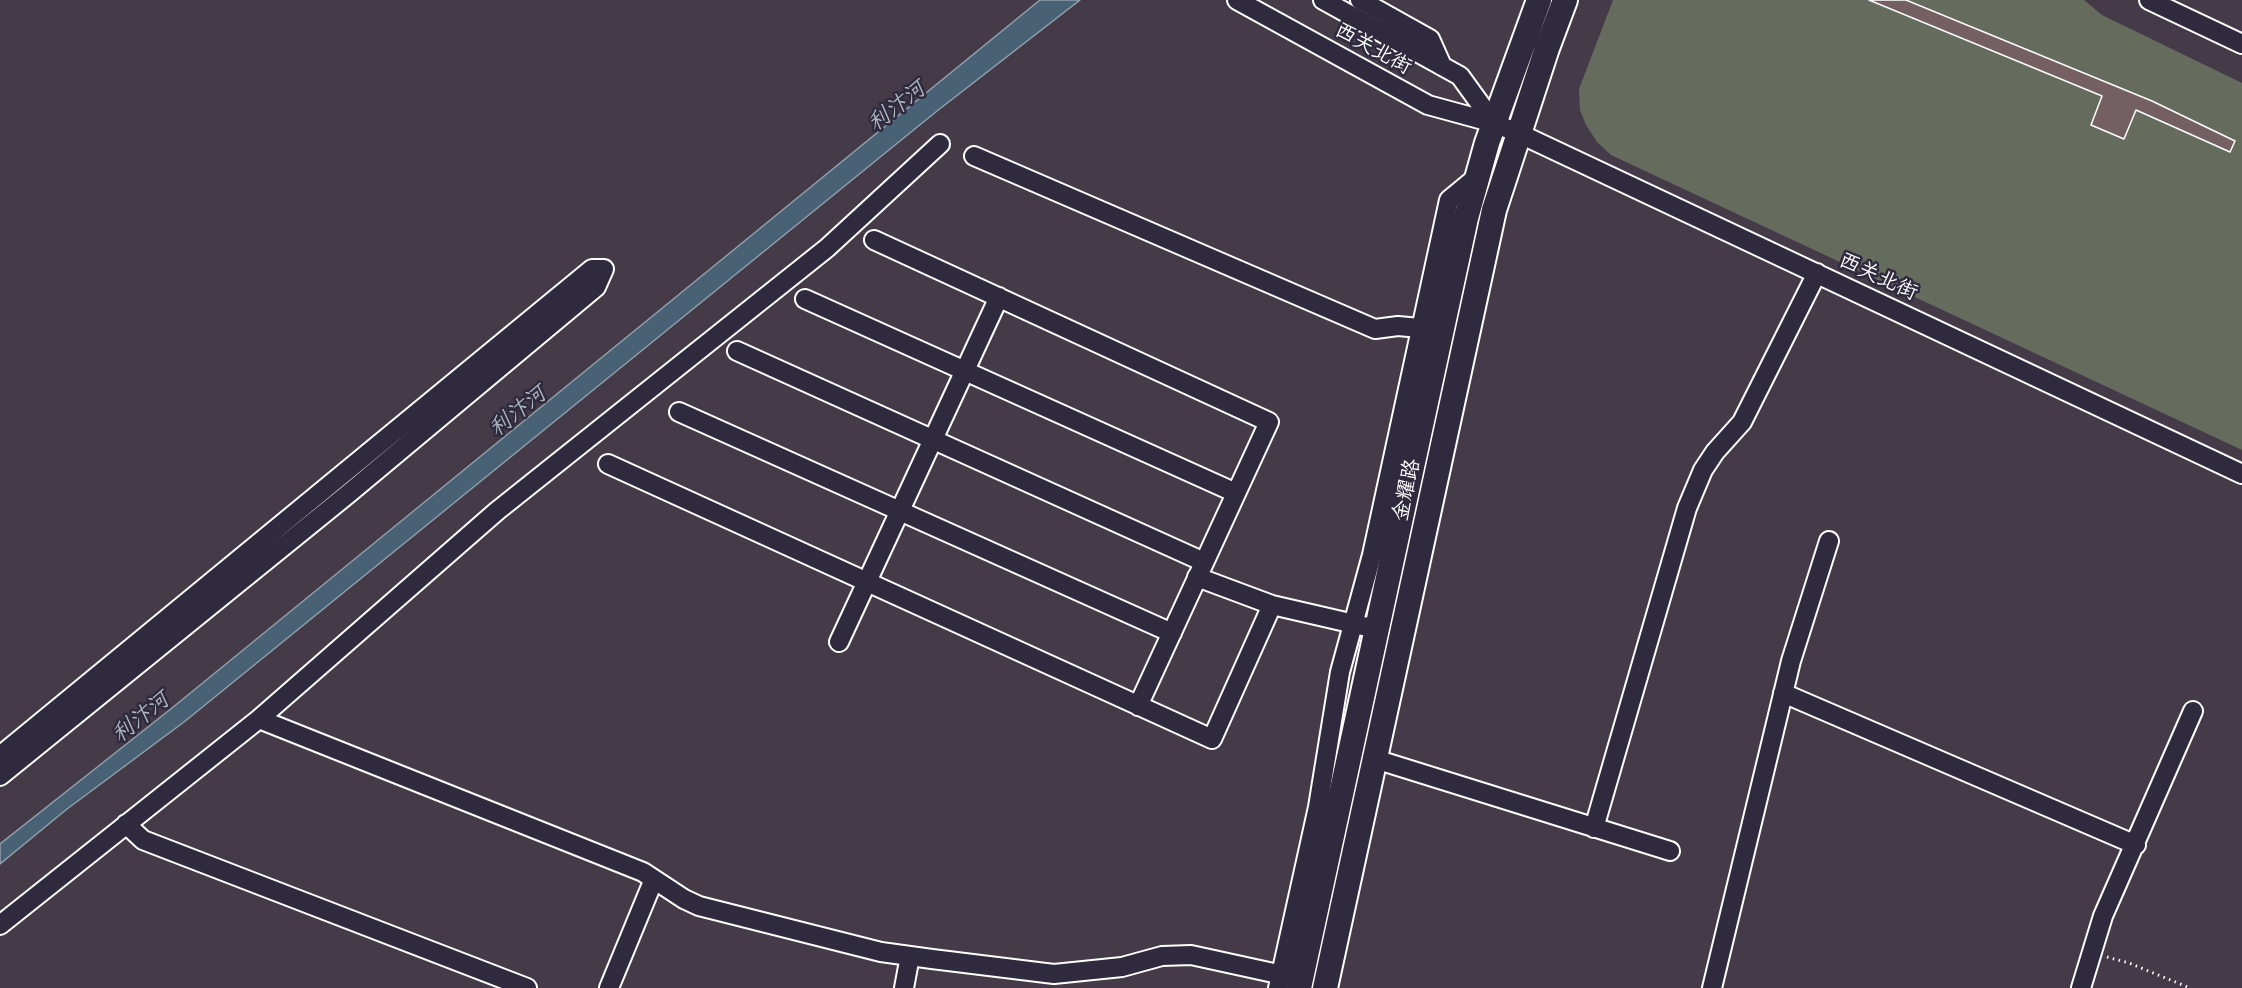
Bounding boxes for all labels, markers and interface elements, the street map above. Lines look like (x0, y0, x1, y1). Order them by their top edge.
street label: 西关北街 (1330, 18, 1416, 80)
water label: 利汴河 (863, 76, 931, 138)
street label: 西关北街 (1835, 248, 1921, 306)
water label: 利汴河 (484, 381, 552, 443)
street label: 金耀路 (1388, 457, 1426, 523)
water label: 利汴河 (107, 687, 175, 749)

